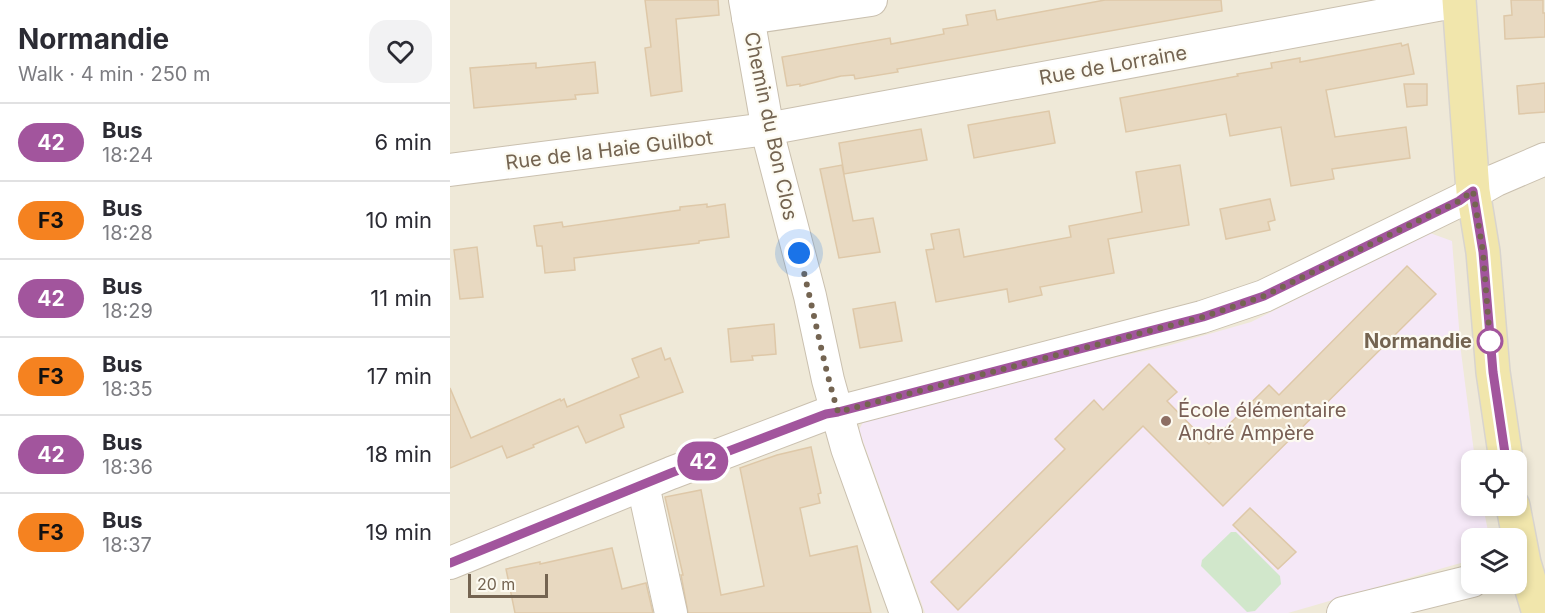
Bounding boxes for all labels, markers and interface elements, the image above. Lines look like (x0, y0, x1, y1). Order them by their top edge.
button: heart (369, 20, 432, 83)
text: Normandie (18, 22, 169, 56)
street label: Chemin du Bon Clos (739, 30, 803, 222)
street label: Rue de Lorraine (1037, 40, 1189, 90)
text: Walk · 4 min · 250 m (18, 62, 211, 86)
text: Bus (102, 117, 143, 143)
street label: Rue de la Haie Guilbot (504, 125, 714, 175)
text: 6 min (375, 129, 432, 155)
text: 42 (37, 130, 65, 155)
text: 18:24 (102, 143, 153, 167)
text: Bus (102, 195, 143, 221)
text: 10 min (365, 207, 432, 233)
text: F3 (38, 208, 64, 233)
text: 18:28 (102, 221, 153, 245)
your location (784, 238, 814, 268)
text: Bus (102, 273, 143, 299)
text: 11 min (370, 285, 432, 311)
text: 42 (37, 286, 65, 311)
text: 18:29 (102, 299, 153, 323)
marker: Normandie (1477, 328, 1503, 354)
place label: Normandie (1364, 329, 1472, 353)
text: Bus (102, 351, 143, 377)
text: 17 min (367, 363, 432, 389)
text: F3 (38, 364, 64, 389)
text: 18:35 (102, 377, 153, 401)
place label: École élémentaire André Ampère (1178, 397, 1346, 445)
marker: École élémentaire André Ampère (1159, 414, 1173, 428)
text: Bus (102, 429, 143, 455)
text: 18 min (366, 441, 432, 467)
text: 42 (37, 442, 65, 467)
line badge: 42 (676, 442, 730, 480)
text: 42 (689, 449, 717, 474)
map controls (1461, 450, 1527, 594)
button: locate (1461, 450, 1527, 516)
text: 18:36 (102, 455, 153, 479)
text: Bus (102, 507, 143, 533)
text: 19 min (366, 519, 432, 545)
text: F3 (38, 520, 64, 545)
button: layers (1461, 528, 1527, 594)
text: 18:37 (102, 533, 152, 557)
scale bar (468, 571, 548, 598)
text: 20 m (477, 574, 515, 594)

